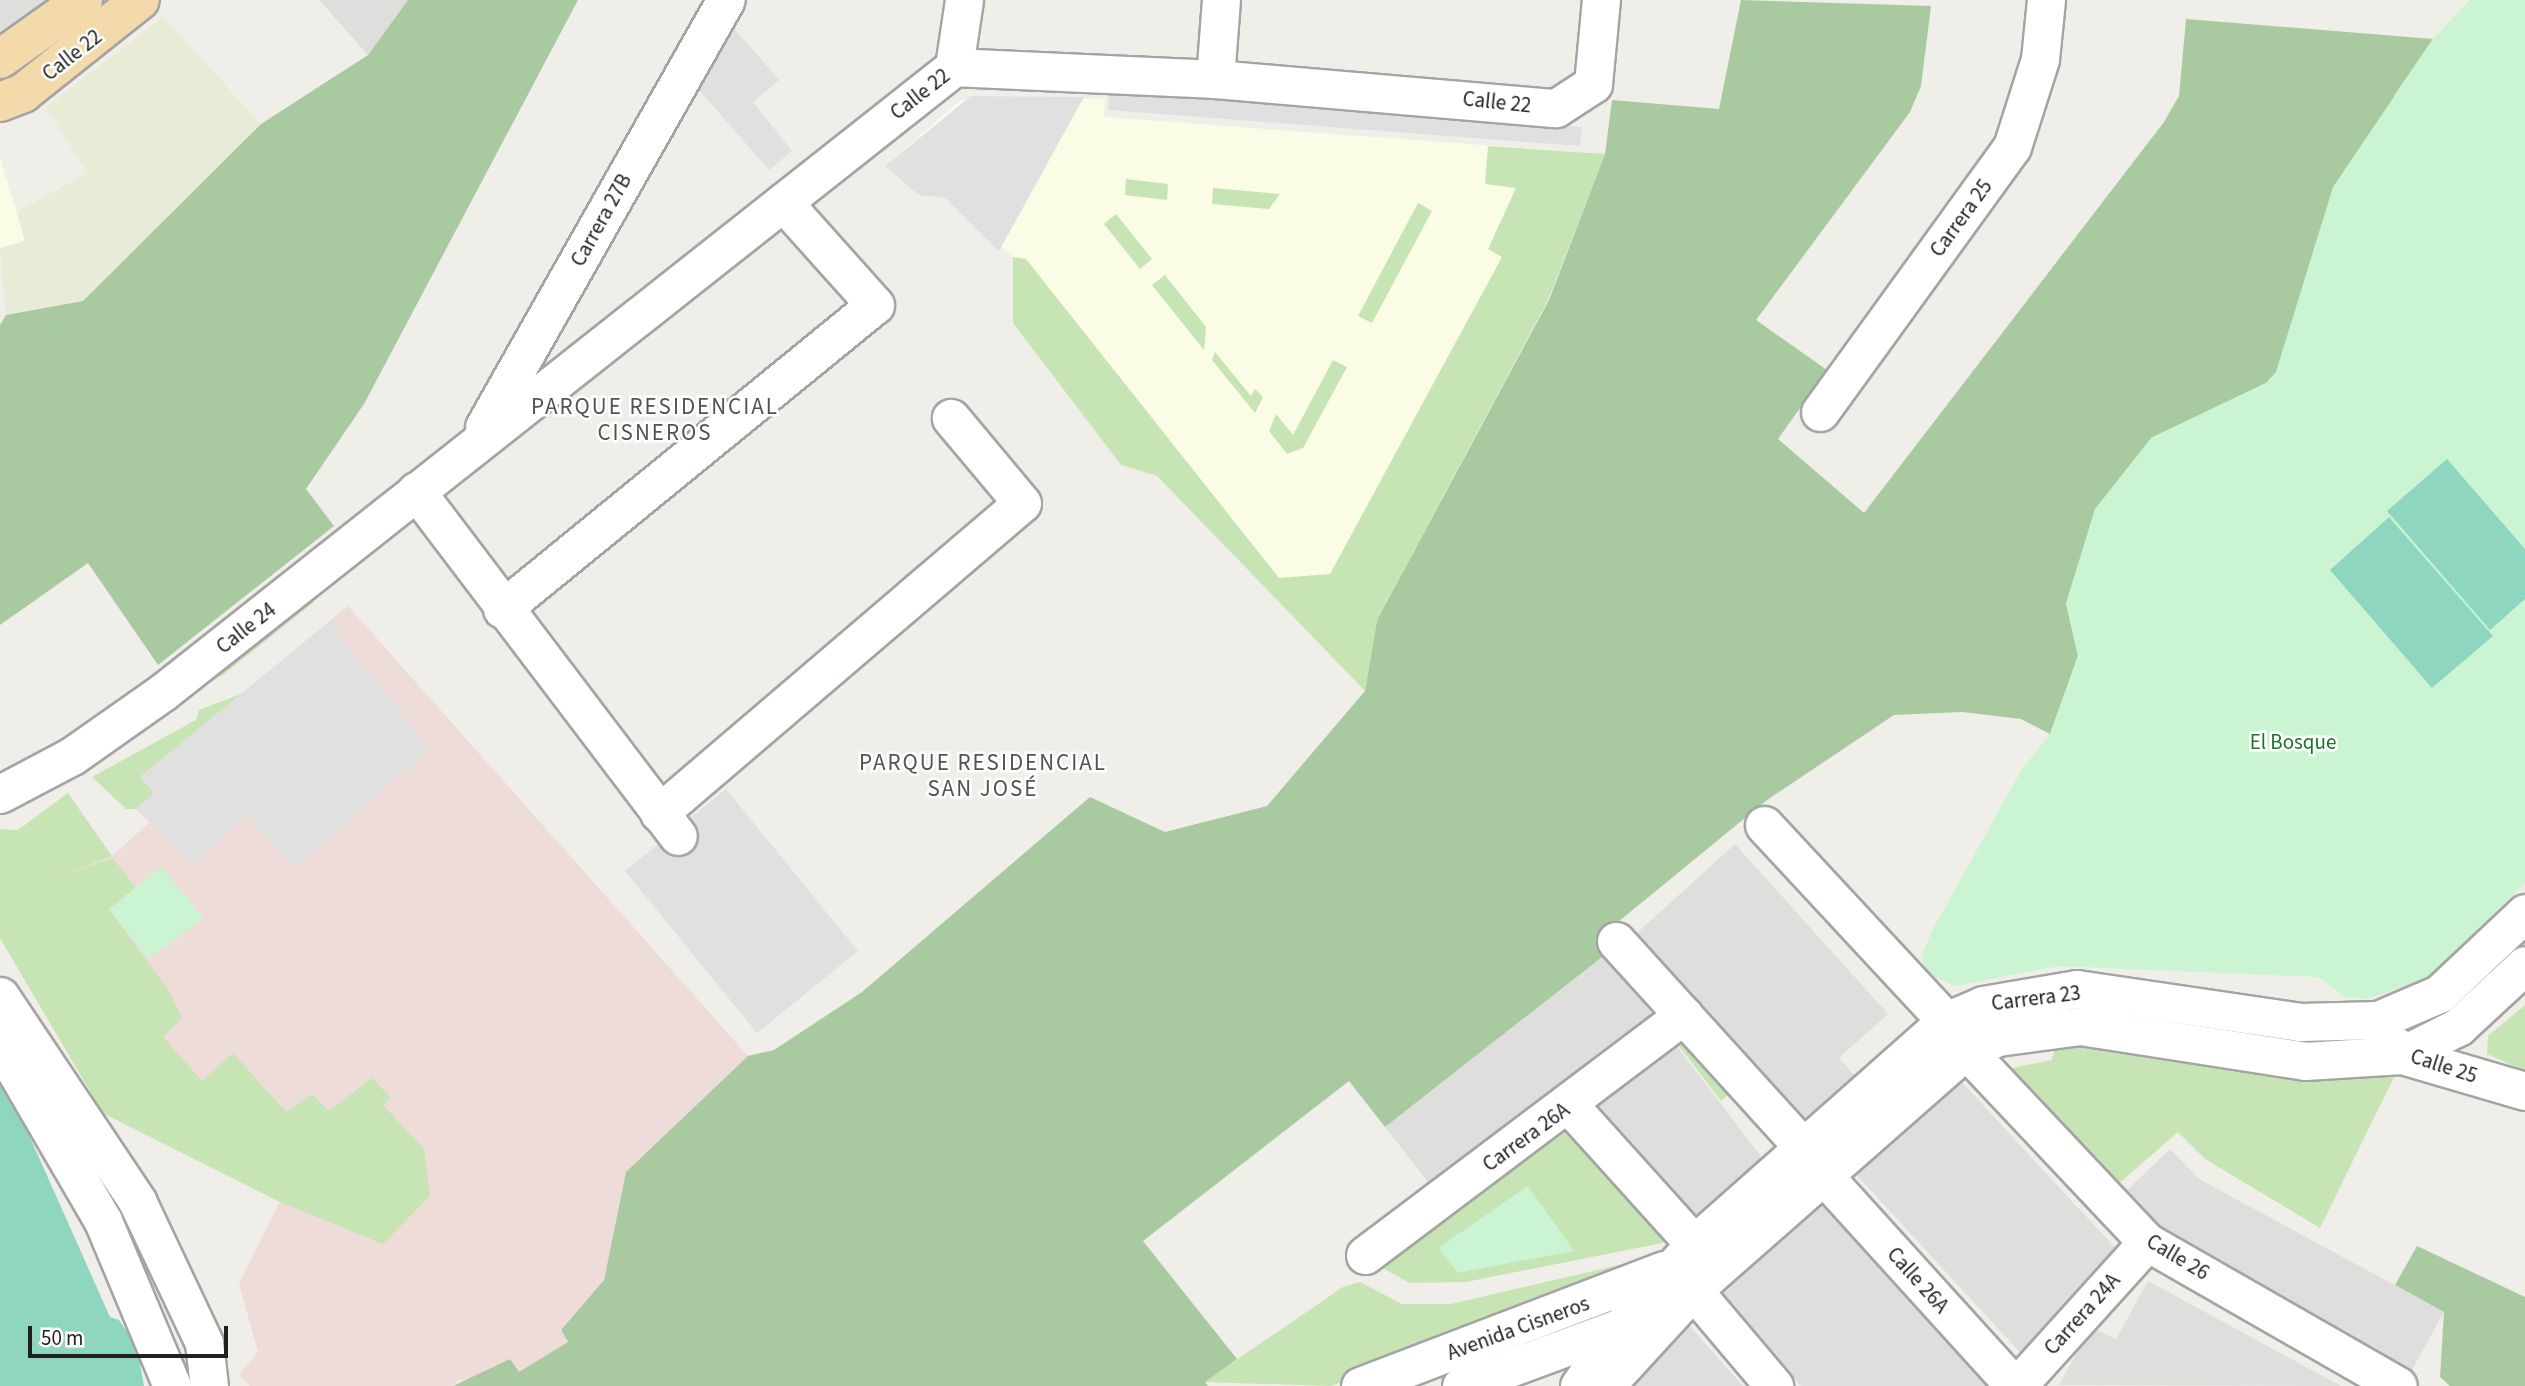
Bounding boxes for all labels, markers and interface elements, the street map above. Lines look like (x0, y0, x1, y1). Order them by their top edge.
street label: Calle 22 (37, 24, 107, 86)
street label: Calle 22 (885, 63, 955, 125)
street label: Calle 22 (1461, 86, 1533, 118)
street label: Carrera 27B (565, 169, 637, 271)
street label: Carrera 25 (1924, 174, 1998, 262)
district label: PARQUE RESIDENCIAL CISNEROS (533, 393, 777, 447)
street label: Calle 24 (211, 597, 281, 659)
park label: El Bosque (2250, 729, 2336, 755)
district label: PARQUE RESIDENCIAL SAN JOSÉ (861, 749, 1105, 803)
street label: Carrera 23 (1990, 980, 2082, 1016)
street label: Calle 25 (2407, 1043, 2481, 1089)
street label: Carrera 26A (1478, 1097, 1574, 1177)
street label: Calle 26 (2142, 1228, 2214, 1286)
street label: Calle 26A (1882, 1242, 1954, 1318)
street label: Carrera 24A (2039, 1268, 2125, 1360)
street label: Avenida Cisneros (1443, 1291, 1593, 1365)
scale bar (32, 1312, 231, 1356)
text: 50 m (41, 1323, 83, 1353)

